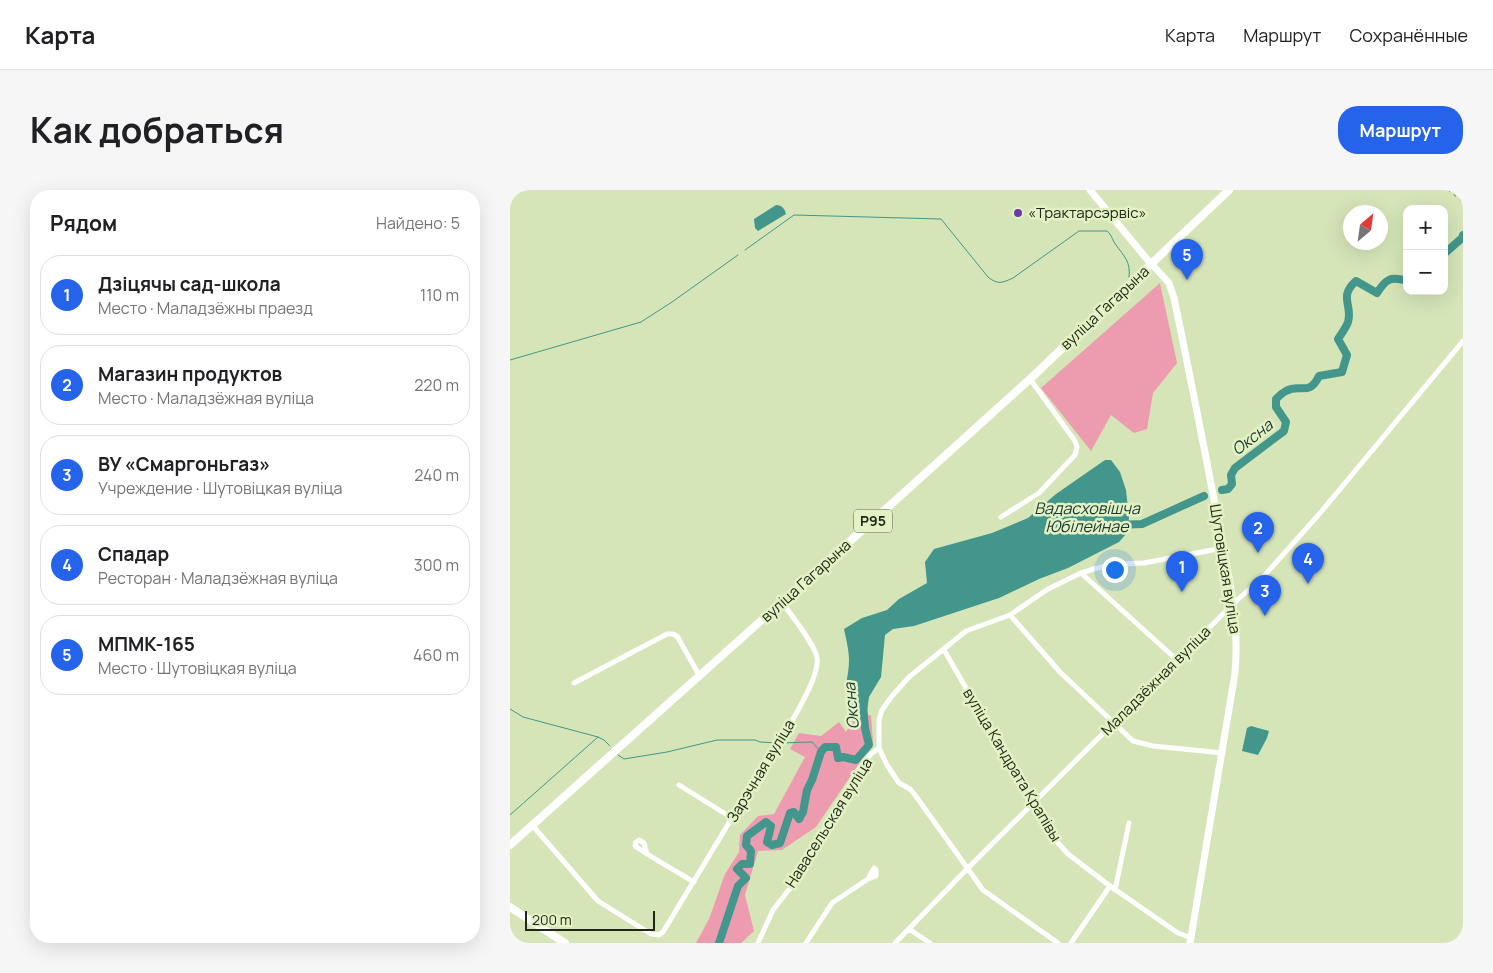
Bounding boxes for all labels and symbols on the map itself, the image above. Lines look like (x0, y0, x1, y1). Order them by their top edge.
place label: «Трактарсэрвіс» (1028, 202, 1147, 223)
north arrow (1343, 205, 1388, 250)
marker: «Трактарсэрвіс» (1012, 207, 1024, 219)
pin: 5 (1171, 239, 1203, 280)
street label: вуліца Гагарына (1056, 261, 1154, 354)
water label: Оксна (1227, 413, 1278, 460)
water label: Вадасховішча Юбілейнае (1034, 497, 1141, 537)
street label: Шутовіцкая вуліца (1205, 503, 1246, 635)
road number: Р95 (854, 510, 892, 532)
pin: 2 (1242, 512, 1274, 553)
street label: вуліца Гагарына (756, 534, 855, 627)
pin: 4 (1292, 543, 1324, 584)
pin: 1 (1166, 551, 1198, 592)
your location (1102, 557, 1128, 583)
pin: 3 (1249, 575, 1281, 616)
street label: Маладзёжная вуліца (1096, 621, 1215, 740)
water label: Оксна (838, 681, 864, 730)
street label: вуліца Кандрата Крапівы (958, 684, 1067, 845)
street label: Зарэчная вуліца (722, 715, 800, 826)
street label: Навасельская вуліца (780, 754, 877, 892)
scale bar (525, 908, 655, 931)

